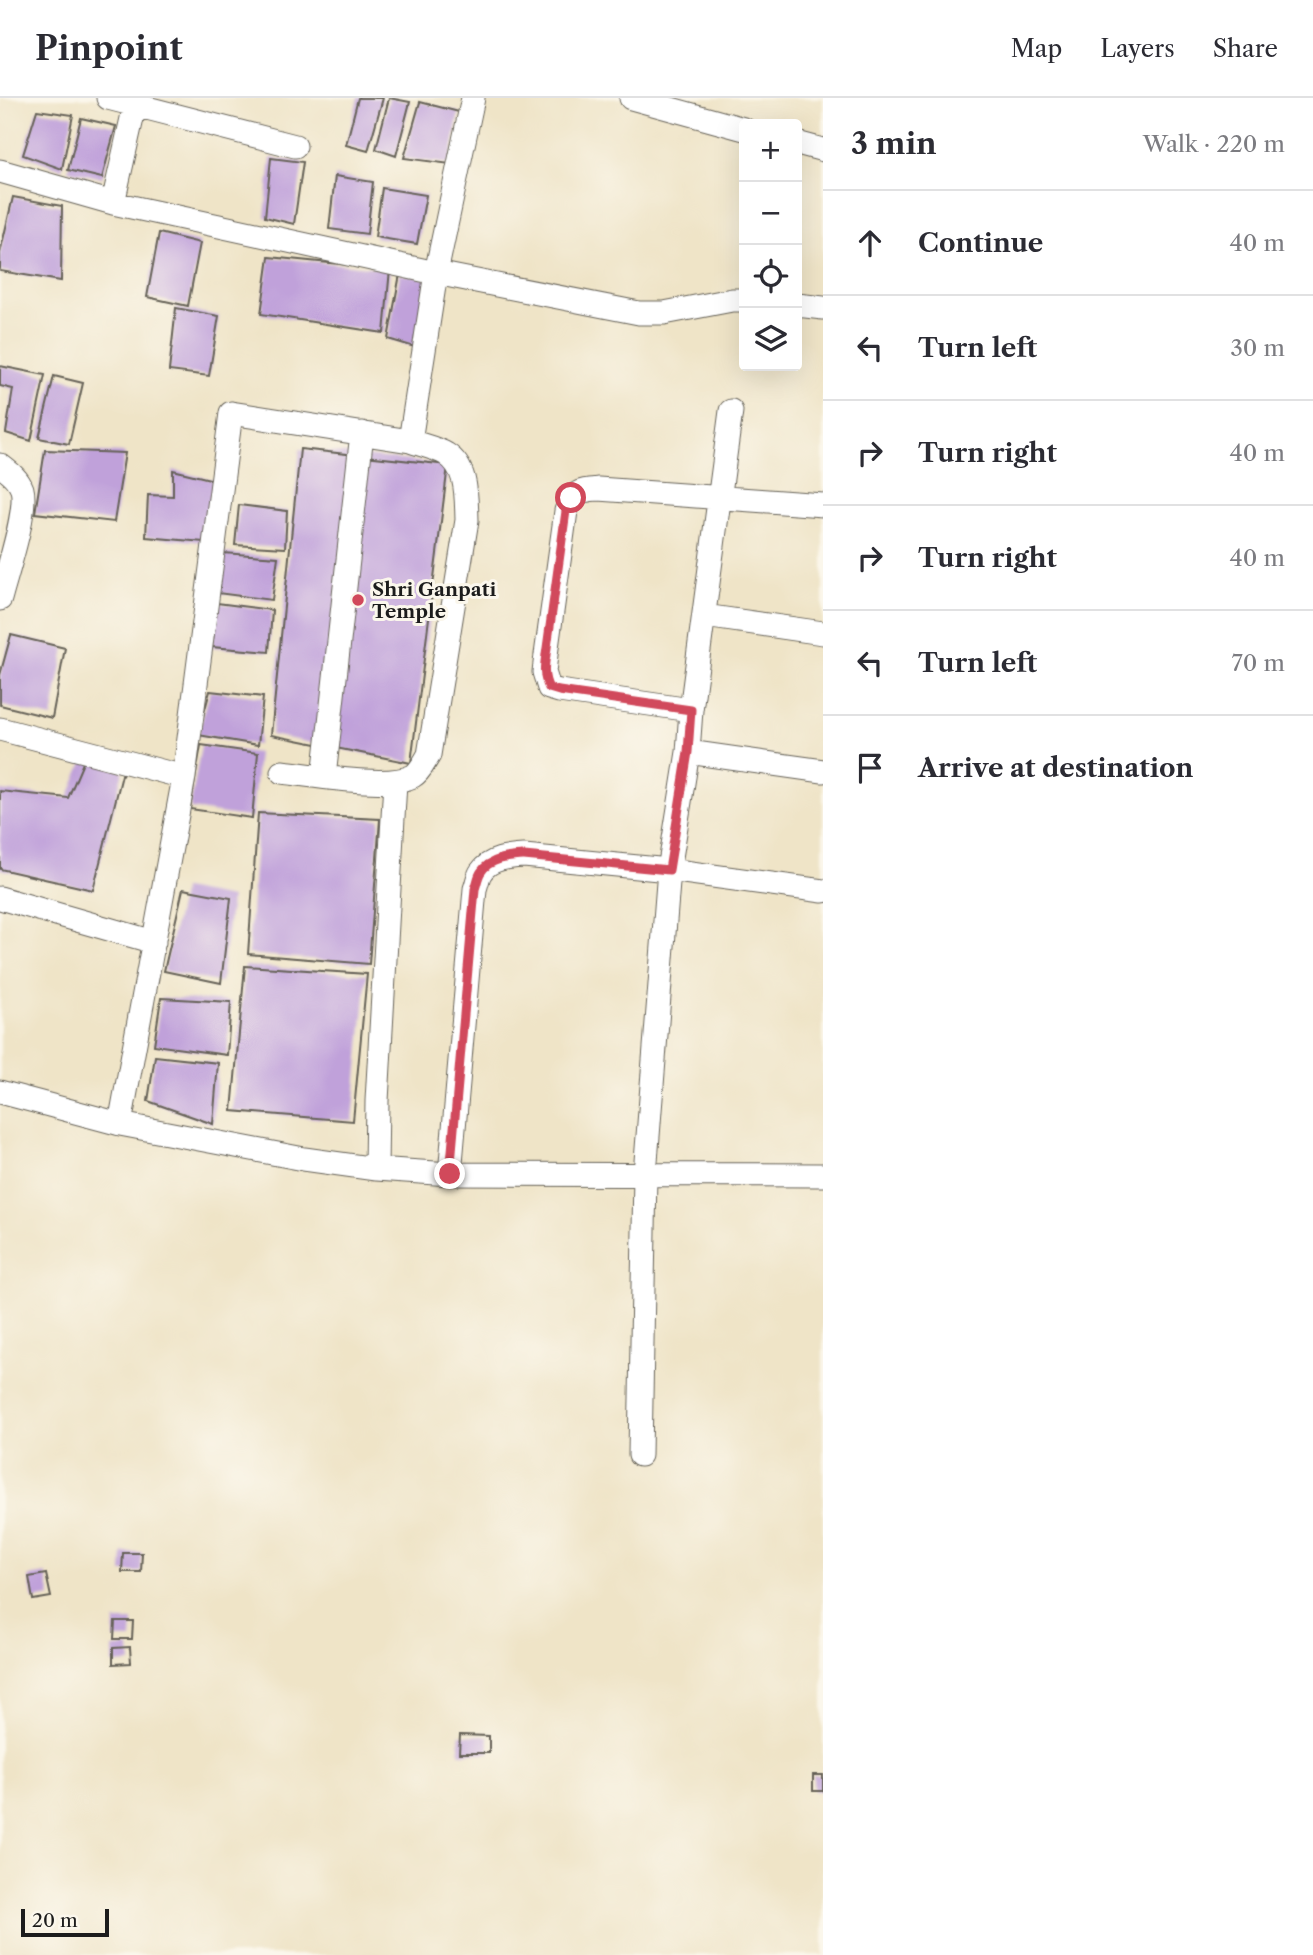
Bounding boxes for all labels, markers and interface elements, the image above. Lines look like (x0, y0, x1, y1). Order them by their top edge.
text: Pinpoint (35, 28, 183, 69)
text: Map (1011, 34, 1062, 63)
text: Layers (1100, 34, 1175, 63)
text: Share (1213, 34, 1278, 63)
map controls (739, 119, 802, 371)
button: + (739, 119, 802, 182)
text: 3 min (851, 125, 937, 162)
text: Walk · 220 m (1143, 130, 1285, 158)
button: − (739, 182, 802, 245)
icon: ahead (851, 224, 889, 262)
text: Continue (918, 227, 1043, 259)
text: 40 m (1230, 229, 1285, 257)
button: locate (739, 245, 802, 308)
button: layers (739, 308, 802, 371)
icon: left (851, 329, 889, 367)
text: Turn left (918, 332, 1037, 364)
text: 30 m (1230, 334, 1285, 362)
icon: right (851, 434, 889, 472)
text: Turn right (918, 437, 1057, 469)
text: 40 m (1230, 439, 1285, 467)
route start (555, 482, 586, 513)
icon: right (851, 539, 889, 577)
text: Turn right (918, 542, 1057, 574)
text: 40 m (1230, 544, 1285, 572)
place label: Shri Ganpati Temple (372, 578, 496, 623)
marker: Shri Ganpati Temple (350, 592, 366, 608)
icon: left (851, 644, 889, 682)
text: Turn left (918, 647, 1037, 679)
text: 70 m (1232, 649, 1285, 677)
icon: arrive (851, 749, 889, 787)
text: Arrive at destination (918, 752, 1193, 784)
route end (434, 1158, 465, 1189)
scale bar (21, 1906, 108, 1938)
text: 20 m (32, 1909, 78, 1932)

